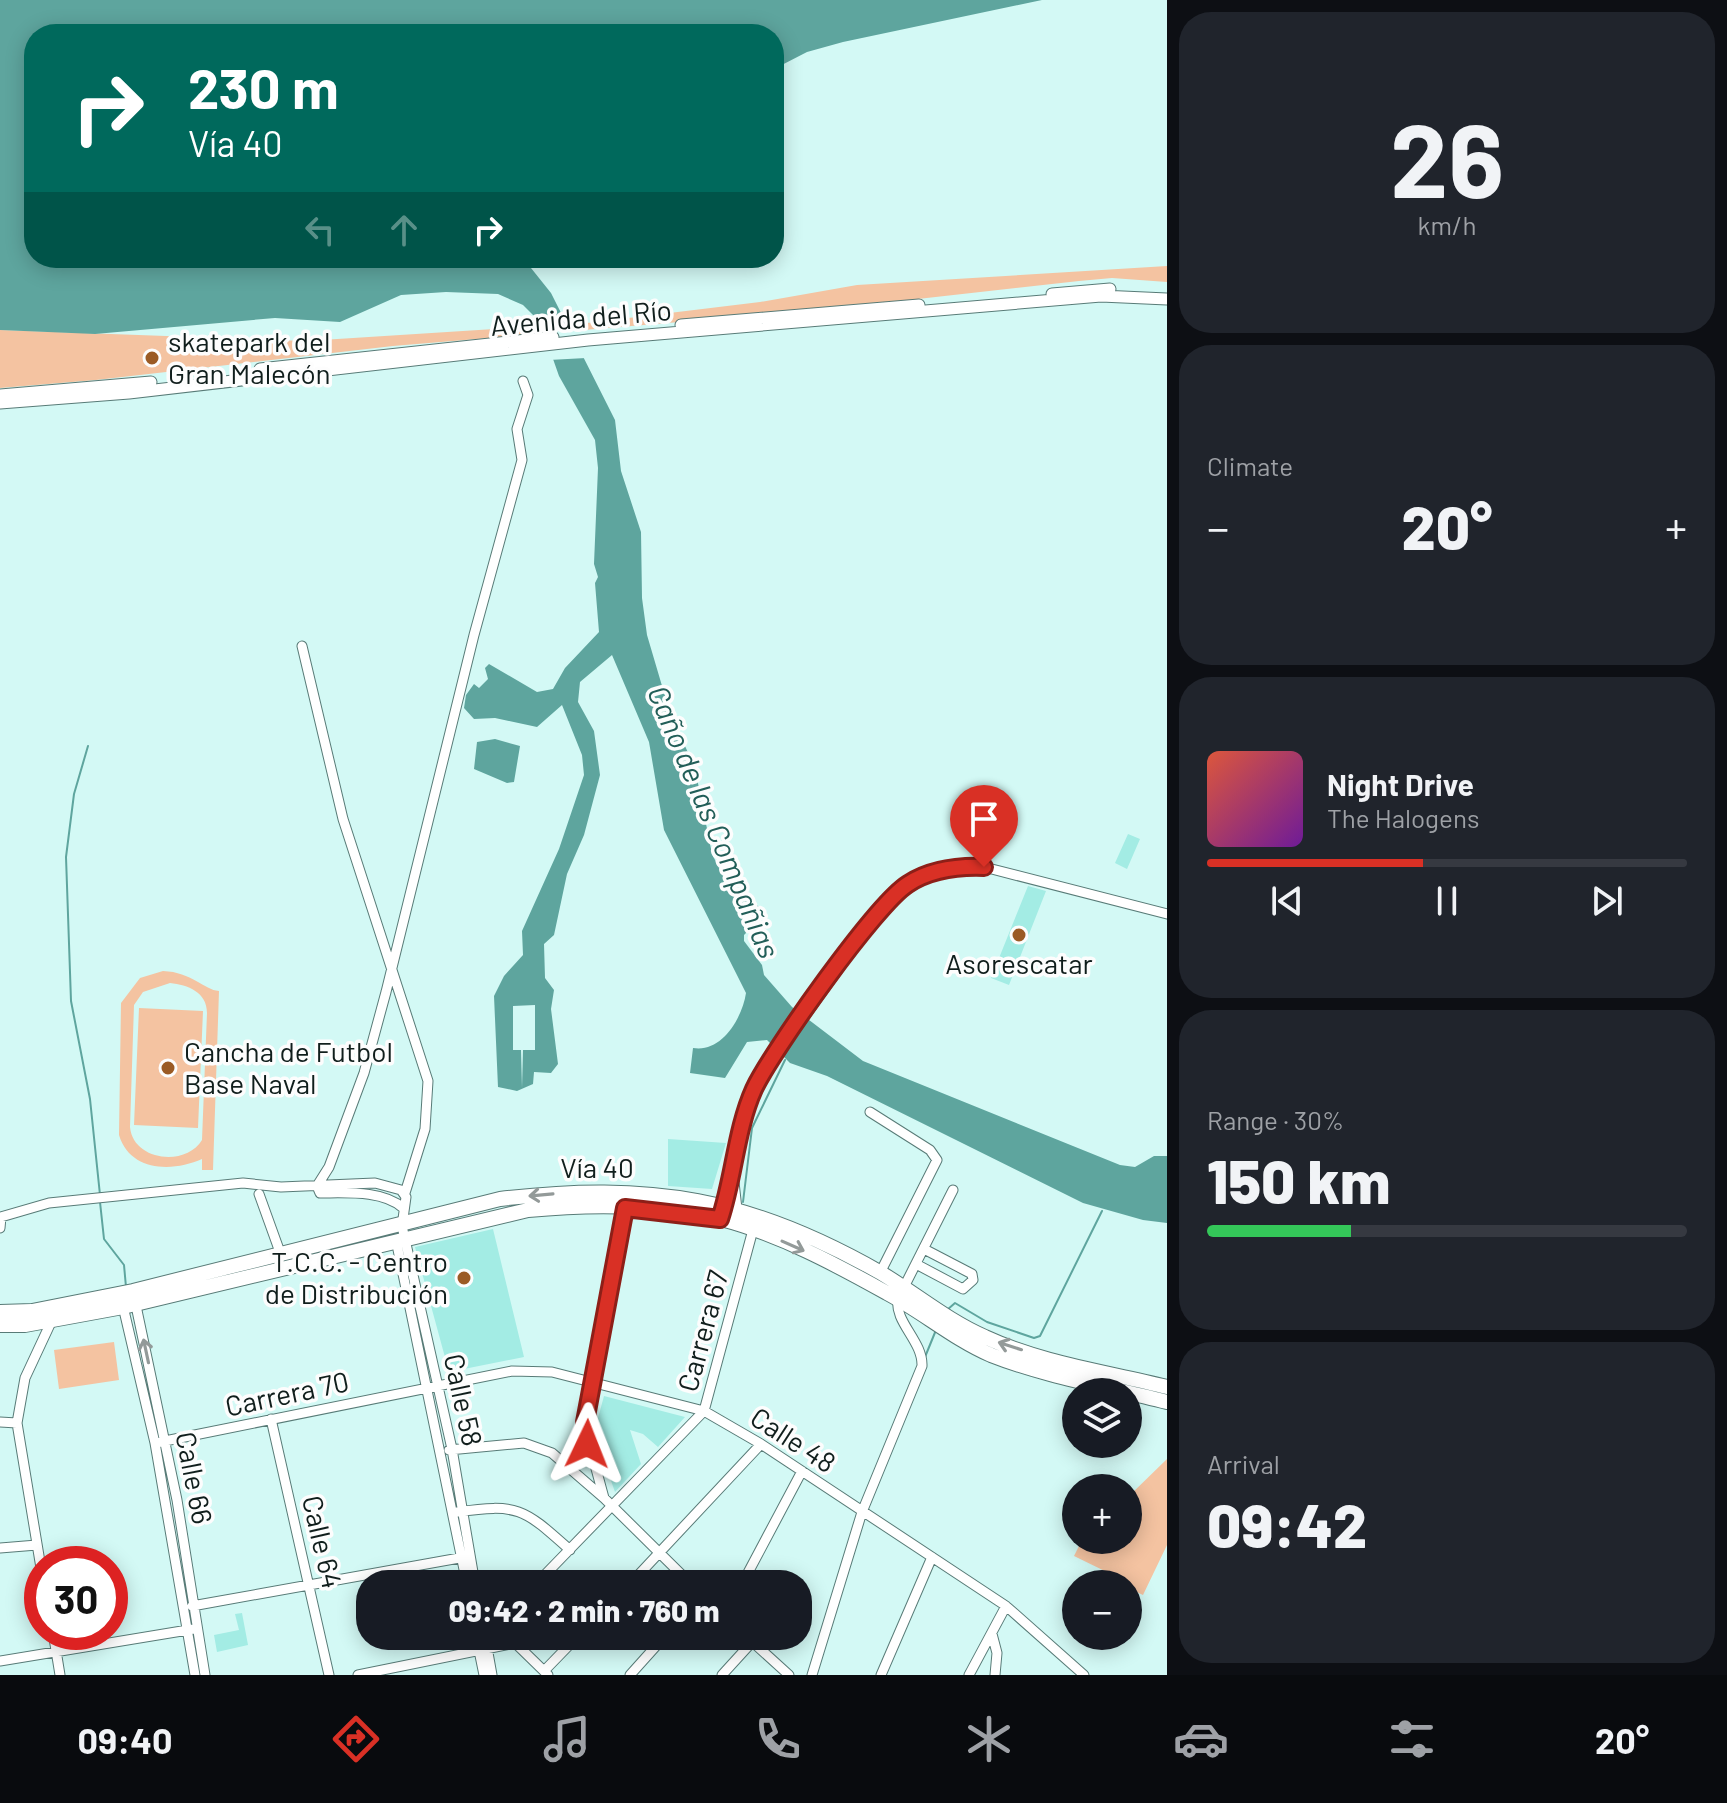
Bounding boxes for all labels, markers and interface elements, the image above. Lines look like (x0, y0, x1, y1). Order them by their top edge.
text: 230 m (188, 53, 339, 120)
icon: right (56, 56, 160, 160)
text: 26 (1390, 94, 1504, 219)
text: Vía 40 (188, 121, 283, 164)
icon: left (298, 208, 342, 252)
icon: ahead (382, 208, 426, 252)
icon: right (466, 208, 510, 252)
text: km/h (1418, 209, 1476, 240)
street label: Avenida del Río (489, 292, 673, 342)
place label: skatepark del Gran Malecón (168, 324, 331, 390)
marker: skatepark del Gran Malecón (143, 349, 161, 367)
text: Climate (1207, 450, 1293, 481)
text: 20° (1402, 490, 1492, 562)
text: − (1207, 500, 1229, 553)
text: + (1665, 500, 1687, 553)
water label: Caño de las Compañias (641, 679, 789, 963)
text: Night Drive (1327, 766, 1474, 802)
pin (950, 785, 1018, 867)
icon: arrive (962, 797, 1006, 841)
text: The Halogens (1327, 802, 1479, 833)
icon: previous (1265, 879, 1309, 923)
icon: pause (1425, 879, 1469, 923)
icon: next (1585, 879, 1629, 923)
marker: Asorescatar (1010, 926, 1028, 944)
place label: Asorescatar (945, 946, 1093, 980)
place label: Cancha de Futbol Base Naval (184, 1034, 393, 1100)
marker: Cancha de Futbol Base Naval (159, 1059, 177, 1077)
text: Range · 30% (1207, 1104, 1344, 1135)
text: 150 km (1207, 1144, 1390, 1216)
street label: Vía 40 (560, 1150, 634, 1184)
one-way arrow (528, 1187, 555, 1202)
one-way arrow (780, 1240, 805, 1255)
place label: T.C.C. - Centro de Distribución (265, 1244, 448, 1310)
street label: Carrera 67 (670, 1266, 735, 1395)
marker: T.C.C. - Centro de Distribución (455, 1269, 473, 1287)
one-way arrow (138, 1338, 153, 1364)
one-way arrow (998, 1338, 1023, 1353)
street label: Calle 58 (438, 1351, 490, 1449)
street label: Carrera 70 (222, 1363, 352, 1423)
map controls (1062, 1378, 1142, 1650)
button: layers (1062, 1378, 1142, 1458)
street label: Calle 48 (745, 1399, 842, 1479)
position arrow (545, 1402, 629, 1486)
street label: Calle 66 (169, 1429, 221, 1527)
text: Arrival (1207, 1448, 1280, 1479)
button: + (1062, 1474, 1142, 1554)
text: 09:42 (1207, 1488, 1367, 1560)
street label: Calle 64 (296, 1492, 350, 1592)
speed limit sign: 30 (24, 1546, 128, 1650)
button: − (1062, 1570, 1142, 1650)
text: 09:42 · 2 min · 760 m (449, 1592, 719, 1628)
icon: directions (328, 1711, 384, 1767)
icon: music (539, 1711, 595, 1767)
icon: phone (750, 1711, 806, 1767)
icon: climate (961, 1711, 1017, 1767)
icon: car (1173, 1711, 1229, 1767)
icon: filters (1384, 1711, 1440, 1767)
text: 09:40 (78, 1718, 173, 1761)
text: 20° (1595, 1718, 1649, 1761)

